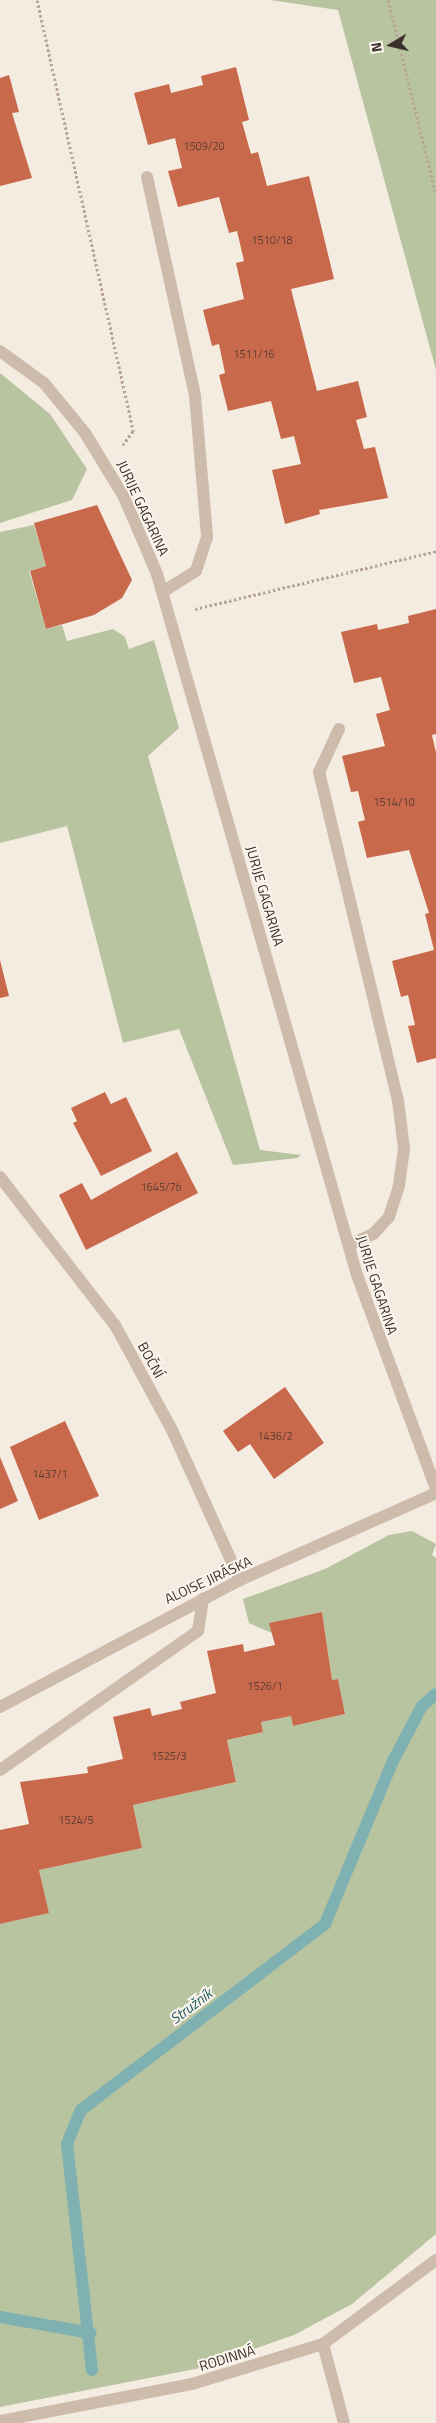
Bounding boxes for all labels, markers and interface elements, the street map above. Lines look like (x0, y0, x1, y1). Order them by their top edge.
north arrow (366, 20, 416, 70)
text: N (365, 41, 387, 54)
house number: 1509/20 (183, 139, 225, 153)
house number: 1510/18 (251, 233, 293, 247)
house number: 1511/16 (233, 347, 275, 361)
street label: JURIJE GAGARINA (114, 458, 172, 558)
house number: 1514/10 (373, 795, 415, 809)
street label: JURIJE GAGARINA (243, 844, 287, 948)
house number: 1645/7b (140, 1180, 182, 1194)
street label: JURIJE GAGARINA (353, 1233, 401, 1337)
street label: BOČNÍ (134, 1339, 168, 1381)
house number: 1436/2 (257, 1429, 293, 1443)
house number: 1437/1 (32, 1467, 68, 1481)
street label: ALOISE JIRÁSKA (162, 1553, 254, 1607)
house number: 1526/1 (247, 1679, 283, 1693)
house number: 1525/3 (151, 1749, 187, 1763)
house number: 1524/5 (58, 1813, 94, 1827)
water label: Stružník (166, 1984, 216, 2028)
street label: RODINNÁ (197, 2342, 257, 2374)

